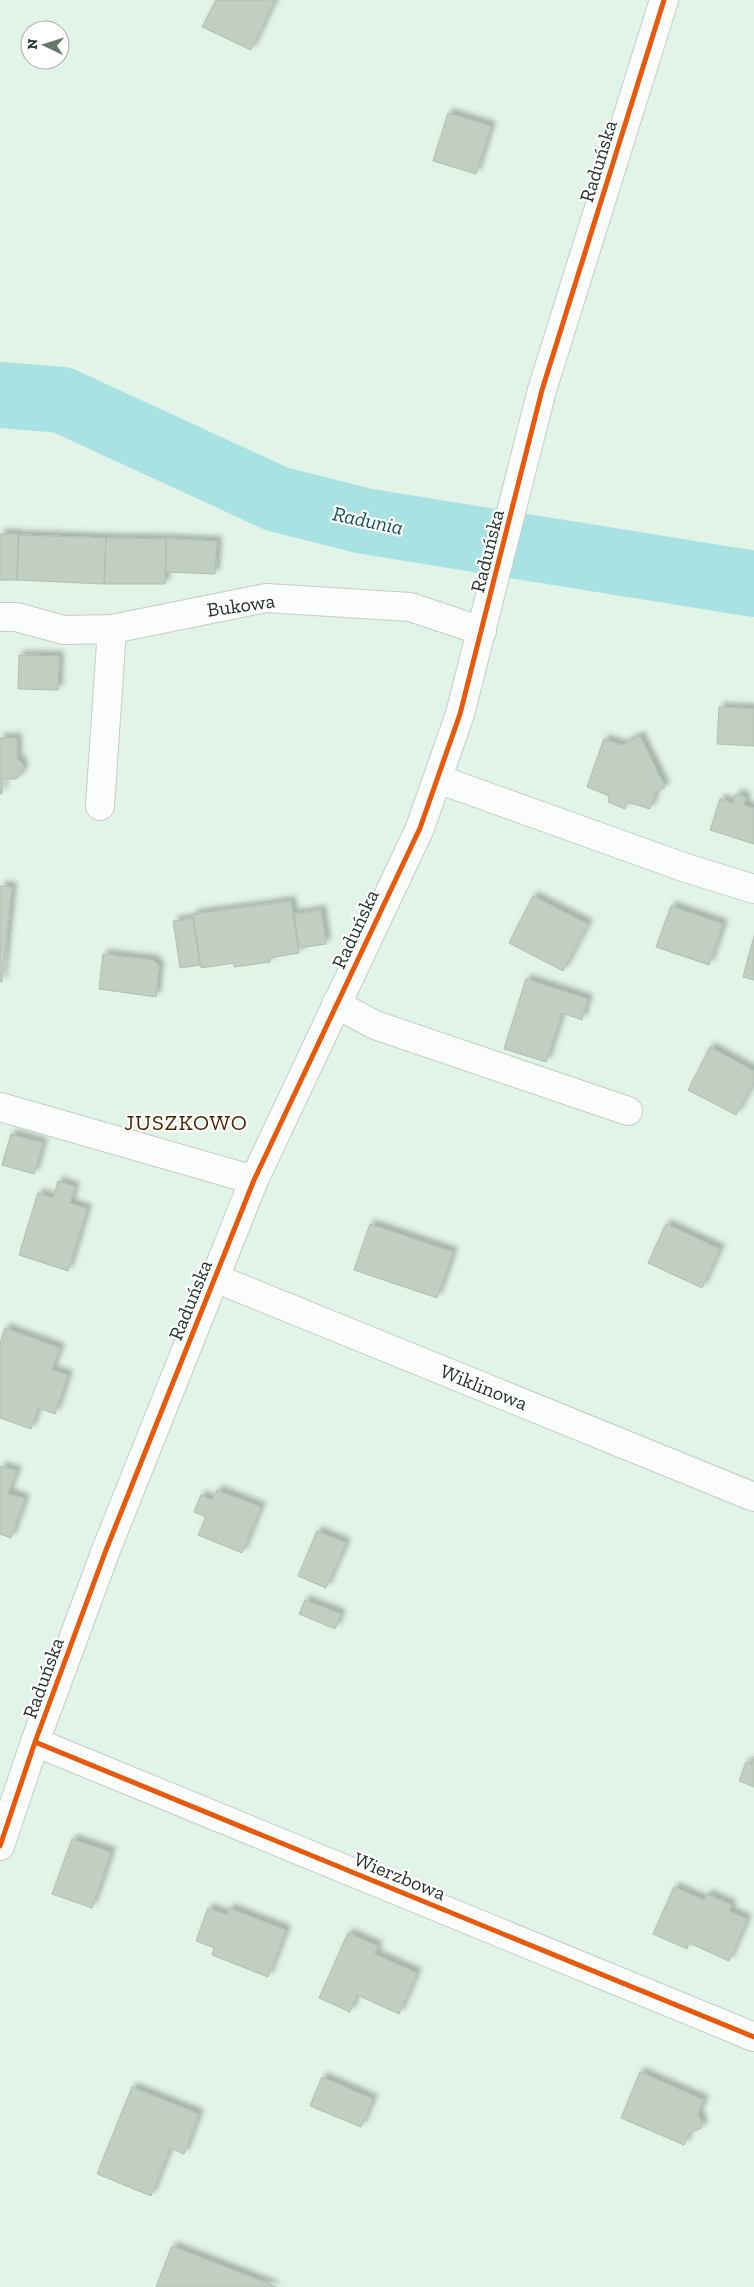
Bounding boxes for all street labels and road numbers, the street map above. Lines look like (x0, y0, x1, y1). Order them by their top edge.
street label: Raduńska (574, 117, 622, 205)
street label: Raduńska (465, 507, 509, 595)
street label: Bukowa (205, 588, 277, 622)
street label: Raduńska (326, 885, 384, 972)
street label: Raduńska (163, 1256, 217, 1344)
street label: Wiklinowa (437, 1359, 531, 1415)
street label: Raduńska (17, 1634, 69, 1722)
street label: Wierzbowa (351, 1847, 450, 1905)

